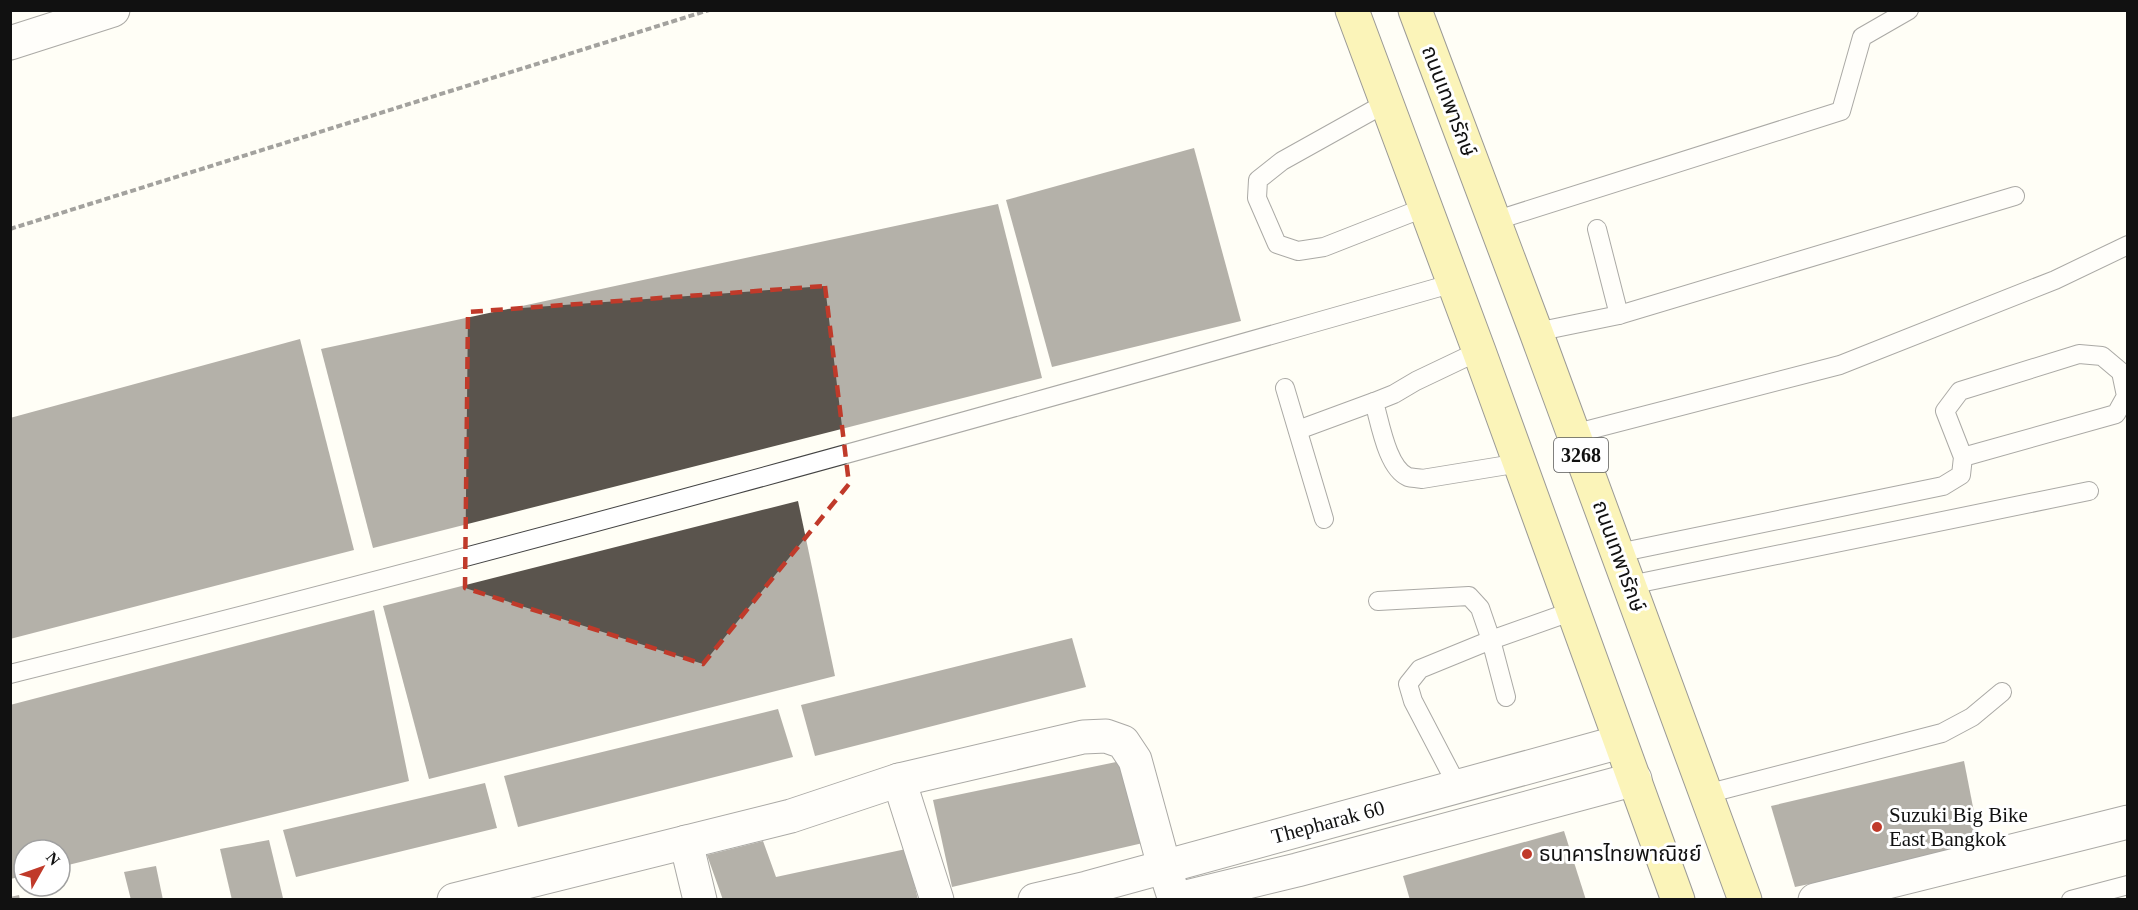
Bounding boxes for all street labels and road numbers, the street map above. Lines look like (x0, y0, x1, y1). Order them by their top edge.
street label: ถนนเทพารักษ์ (1417, 42, 1481, 160)
road number: 3268 (1554, 438, 1608, 472)
street label: ถนนเทพารักษ์ (1588, 497, 1650, 615)
street label: Thepharak 60 (1269, 795, 1387, 849)

